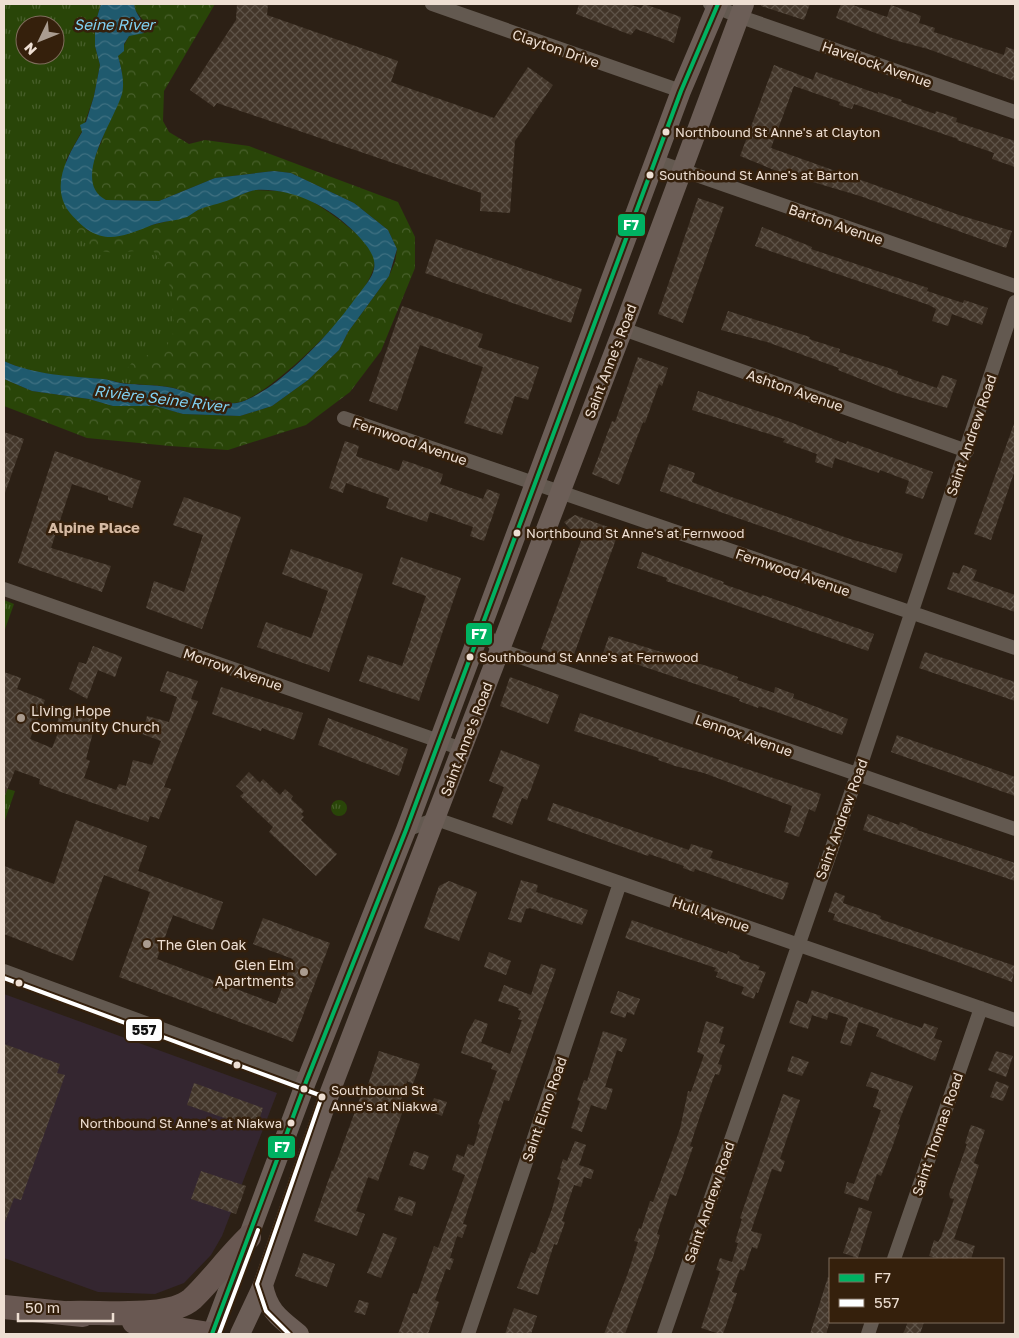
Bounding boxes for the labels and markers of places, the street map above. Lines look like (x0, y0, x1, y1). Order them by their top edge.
place label: Northbound St Anne's at Clayton (675, 124, 880, 140)
marker: Northbound St Anne's at Clayton (661, 127, 671, 137)
place label: Southbound St Anne's at Barton (659, 167, 859, 183)
marker: Southbound St Anne's at Barton (645, 170, 655, 180)
place label: Northbound St Anne's at Fernwood (526, 525, 744, 541)
marker: Northbound St Anne's at Fernwood (512, 528, 522, 538)
place label: Southbound St Anne's at Fernwood (479, 649, 698, 665)
marker: Southbound St Anne's at Fernwood (465, 652, 475, 662)
place label: Living Hope Community Church (31, 702, 160, 735)
marker: Living Hope Community Church (15, 712, 27, 724)
place label: The Glen Oak (157, 936, 247, 953)
marker: The Glen Oak (141, 938, 153, 950)
place label: Glen Elm Apartments (215, 956, 294, 989)
marker: Glen Elm Apartments (298, 966, 310, 978)
unlabelled marker (14, 978, 24, 988)
unlabelled marker (232, 1060, 242, 1070)
place label: Southbound St Anne's at Niakwa (331, 1082, 438, 1114)
unlabelled marker (299, 1084, 309, 1094)
marker: Southbound St Anne's at Niakwa (317, 1092, 327, 1102)
place label: Northbound St Anne's at Niakwa (80, 1115, 282, 1131)
marker: Northbound St Anne's at Niakwa (286, 1118, 296, 1128)

